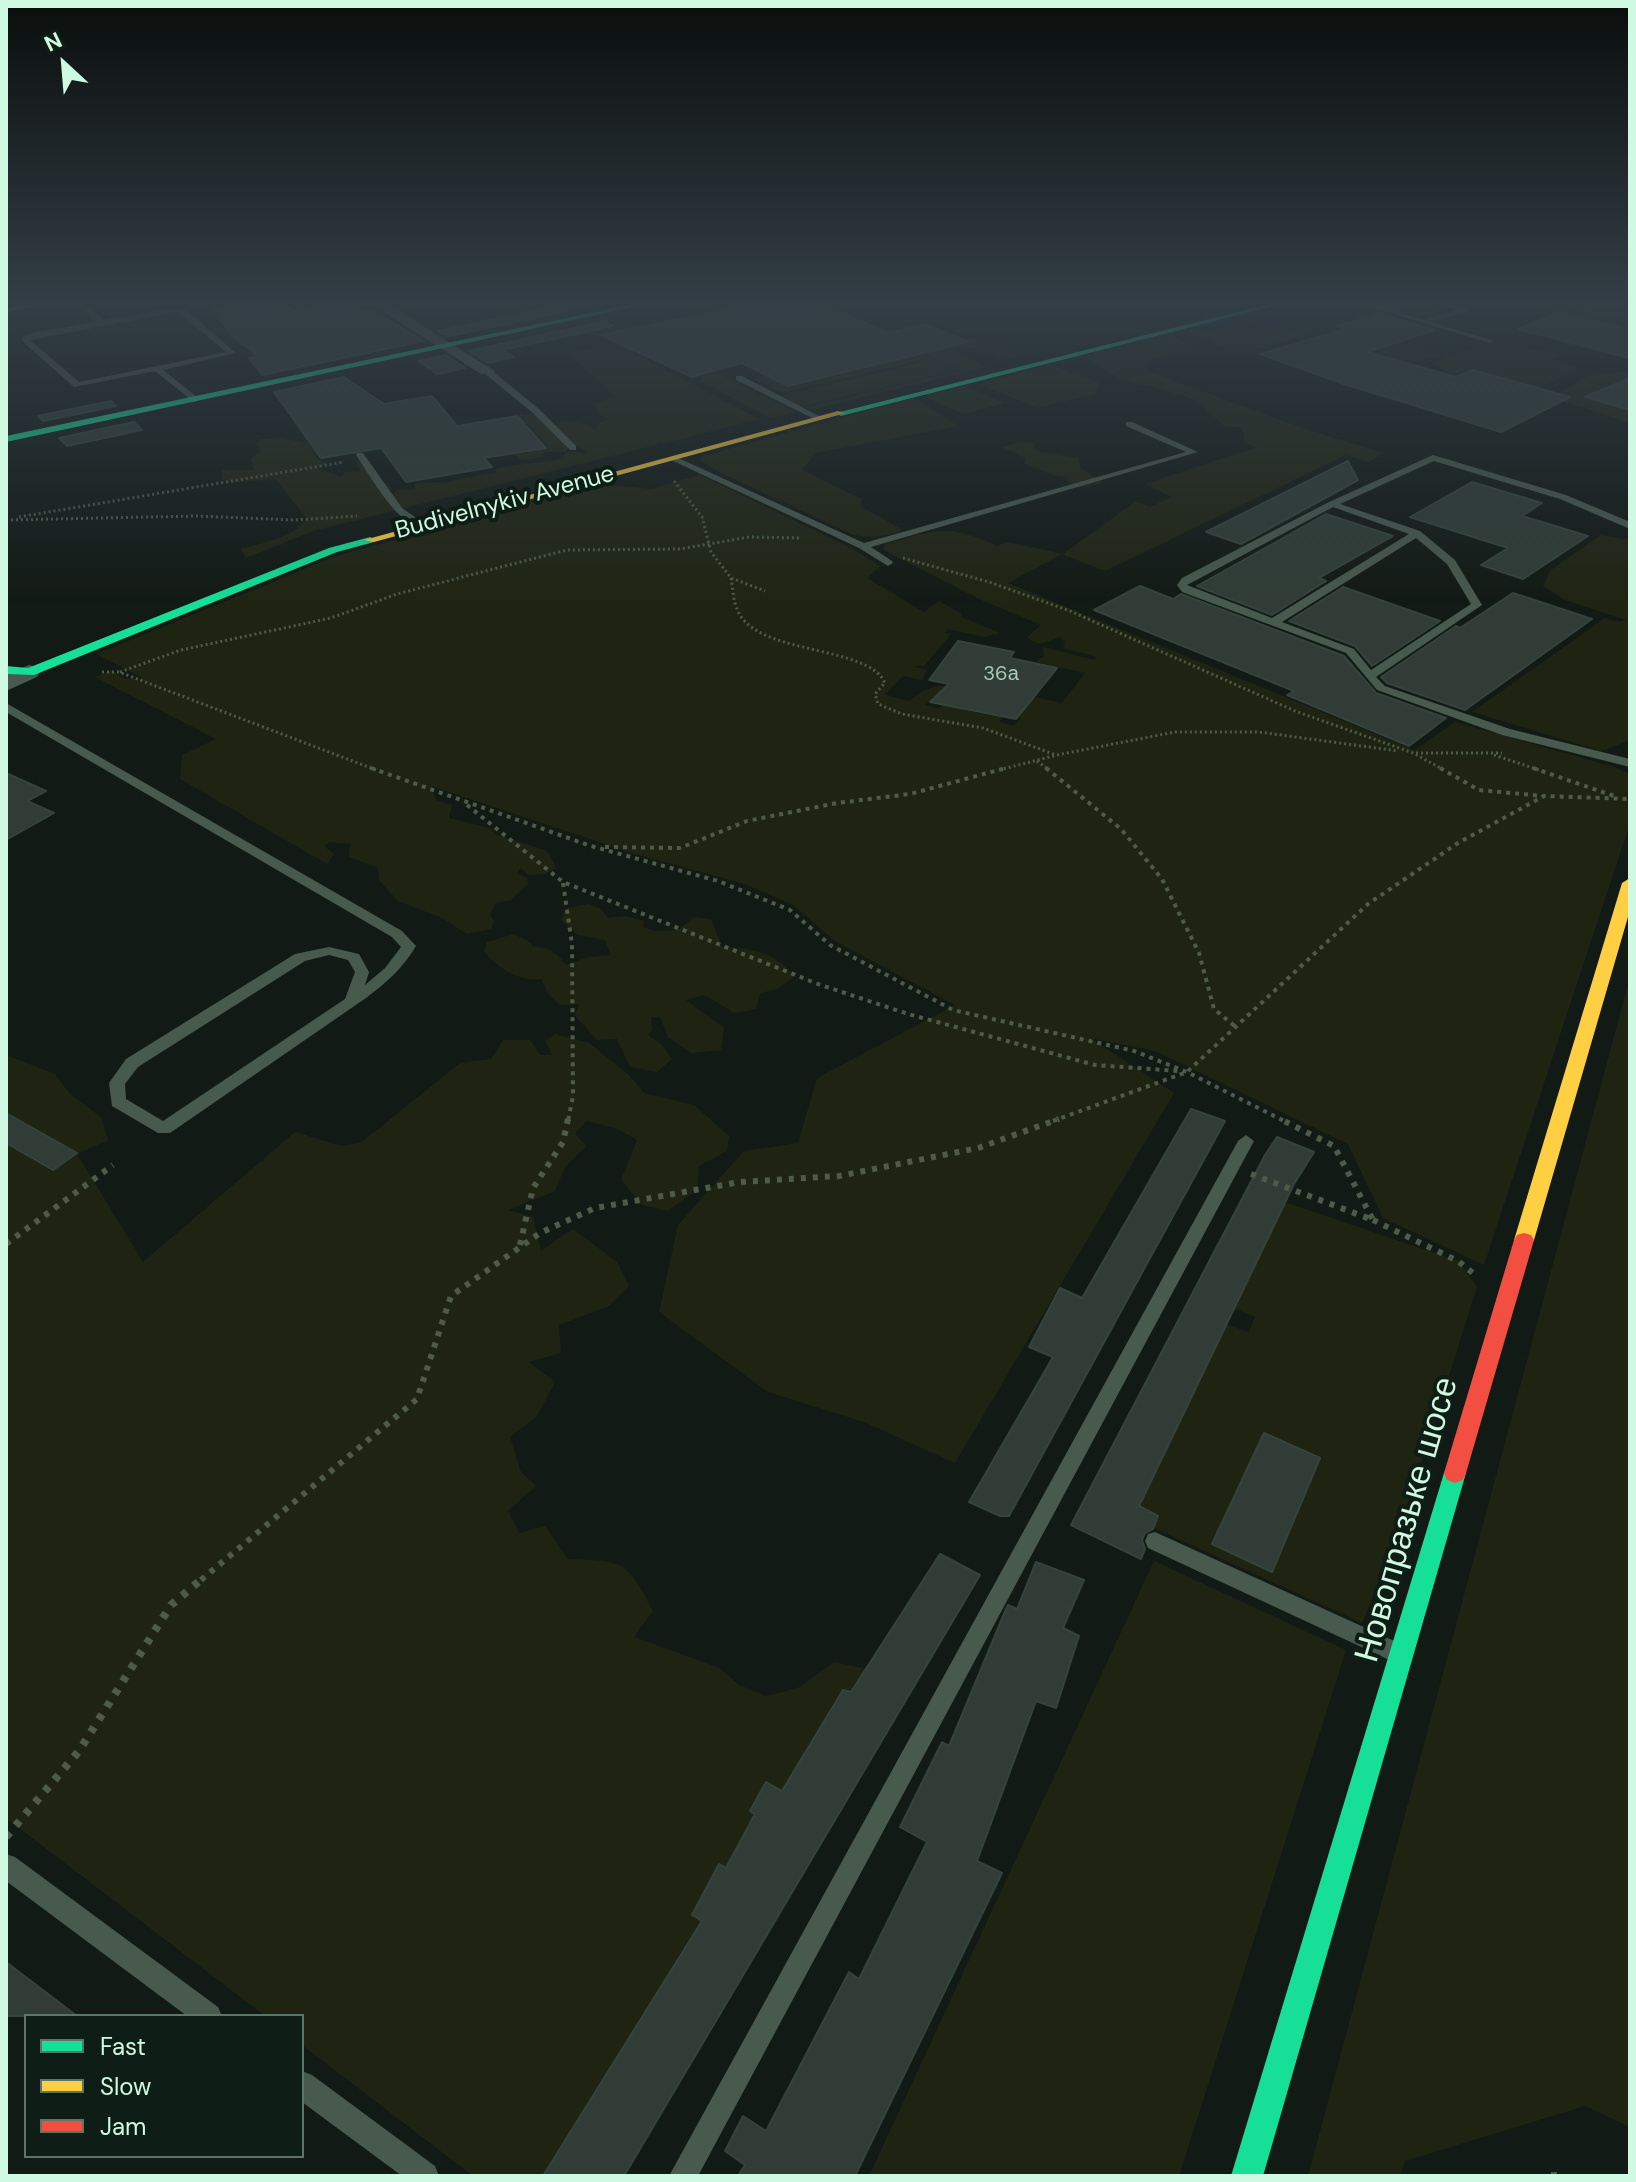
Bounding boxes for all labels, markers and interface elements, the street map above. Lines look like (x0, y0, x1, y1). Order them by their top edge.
north arrow (24, 24, 104, 104)
text: N (40, 25, 67, 59)
street label: Budivelnykiv Avenue (392, 460, 618, 546)
house number: 36а (983, 663, 1019, 687)
street label: Новопразьке шосе (1348, 1373, 1468, 1667)
legend (24, 2014, 304, 2158)
text: Fast (100, 2031, 146, 2062)
text: Slow (100, 2071, 151, 2102)
text: Jam (100, 2111, 146, 2142)

